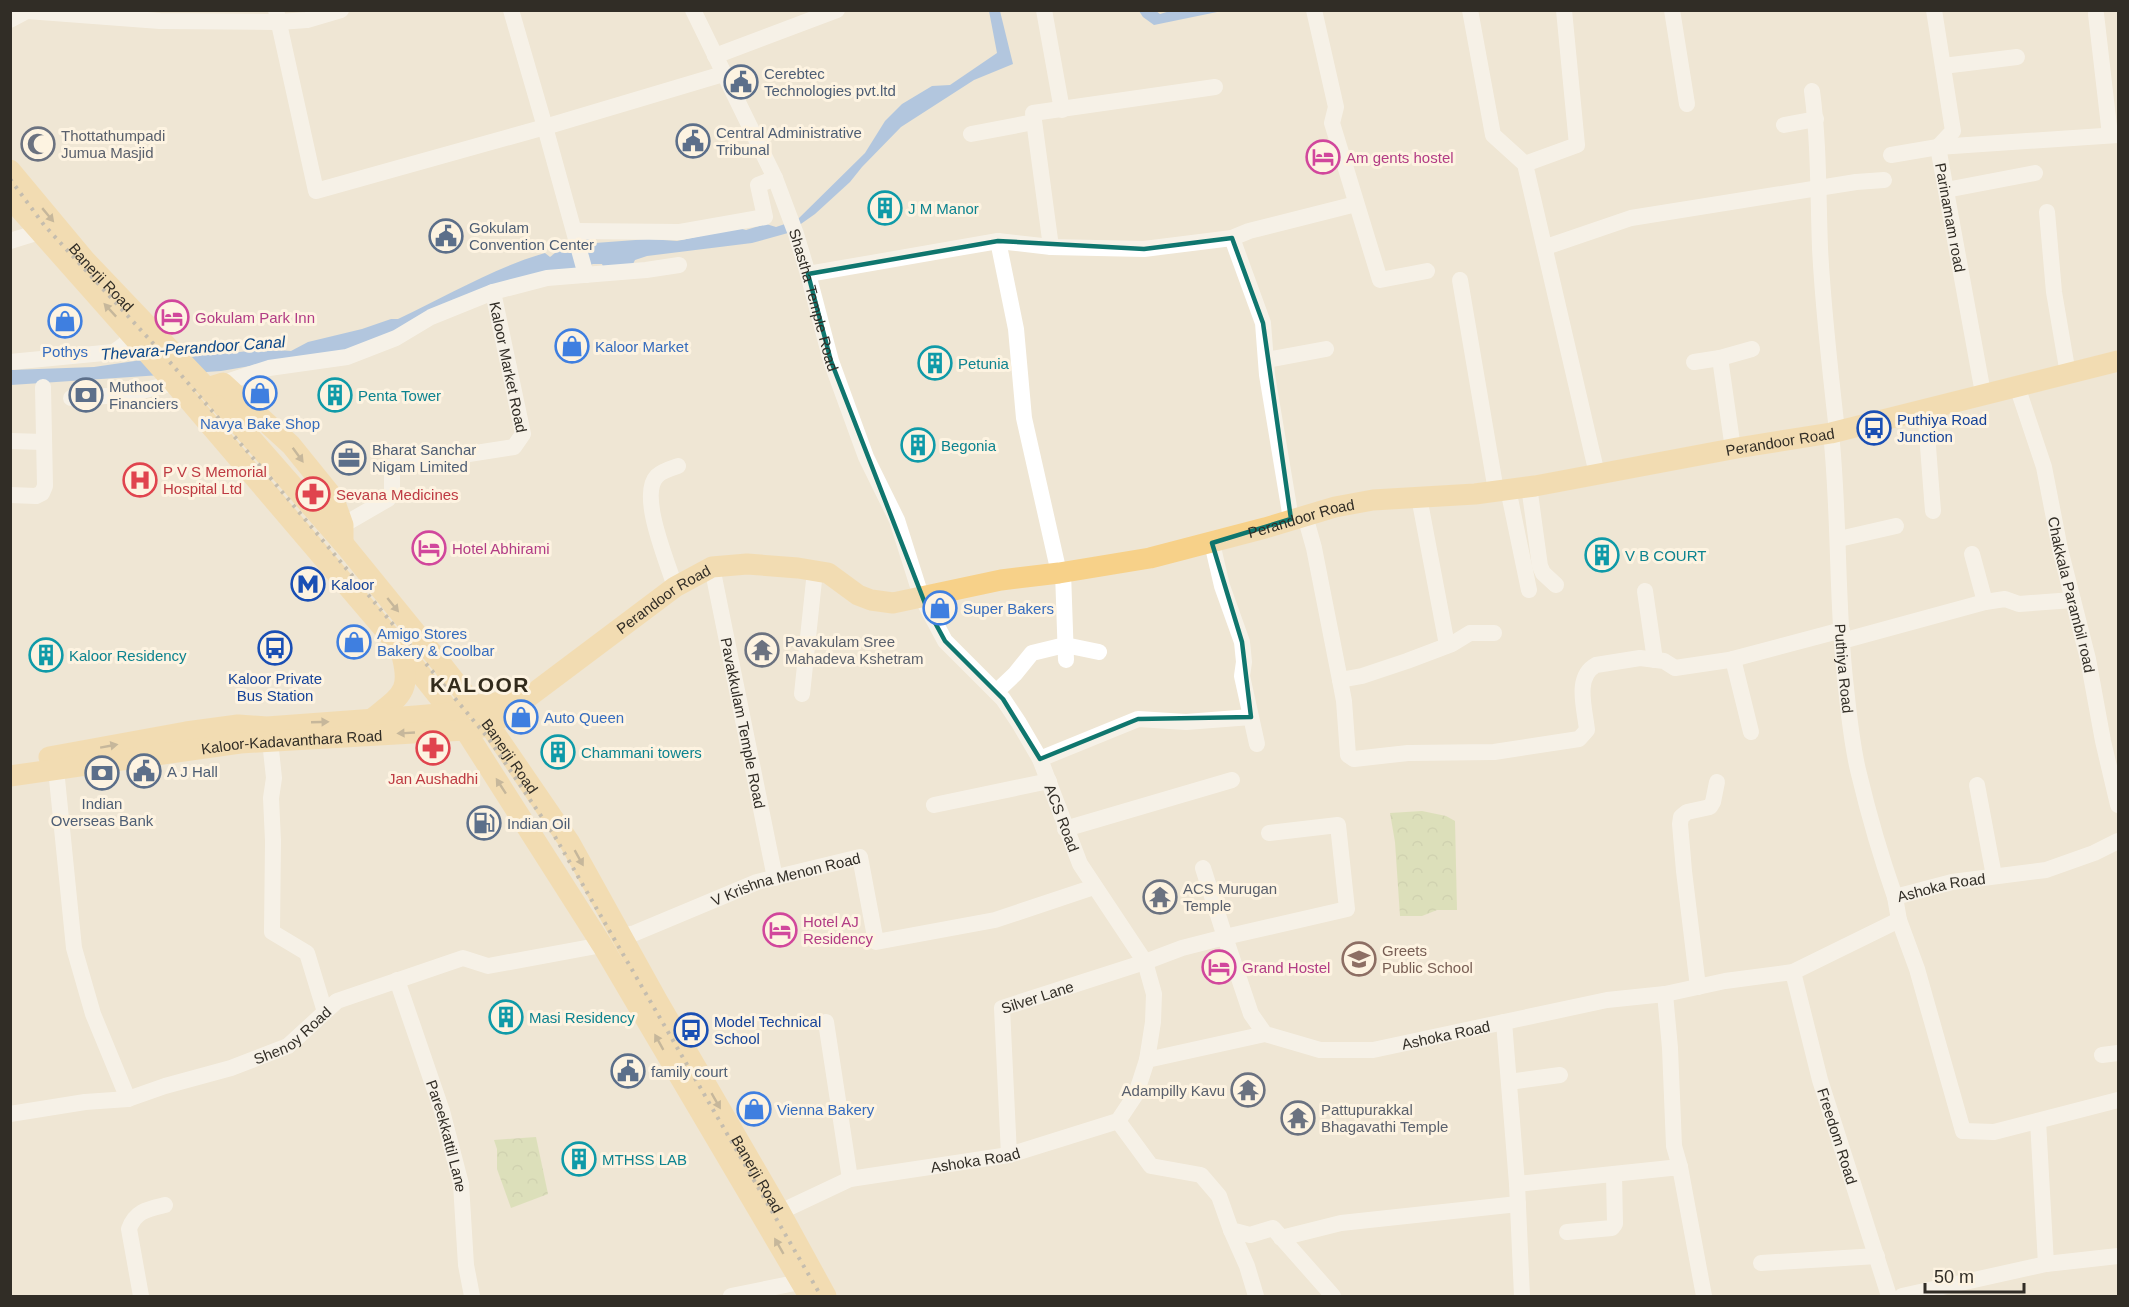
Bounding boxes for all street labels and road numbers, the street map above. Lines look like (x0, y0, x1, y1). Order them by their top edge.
street label: Parinamam road (1933, 161, 1969, 274)
street label: Shastha Temple Road (786, 226, 842, 373)
street label: Banerji Road (66, 240, 138, 315)
street label: Kaloor Market Road (487, 300, 531, 434)
street label: Perandoor Road (1724, 424, 1836, 458)
street label: Perandoor Road (1246, 495, 1356, 541)
street label: Chakkala Parambil road (2045, 515, 2099, 674)
street label: Perandoor Road (613, 561, 713, 637)
street label: Puthiya Road (1832, 623, 1857, 714)
street label: Pavakkulam Temple Road (718, 636, 769, 810)
street label: Banerji Road (479, 715, 542, 796)
street label: Kaloor-Kadavanthara Road (200, 726, 383, 757)
street label: ACS Road (1042, 782, 1083, 854)
street label: V Krishna Menon Road (708, 849, 862, 909)
street label: Ashoka Road (1895, 869, 1986, 905)
street label: Silver Lane (999, 977, 1075, 1016)
street label: Shenoy Road (251, 1003, 334, 1067)
street label: Ashoka Road (1400, 1017, 1492, 1052)
street label: Pareekkattil Lane (423, 1078, 470, 1193)
street label: Freedom Road (1815, 1086, 1861, 1186)
street label: Banerji Road (729, 1132, 787, 1216)
street label: Ashoka Road (929, 1144, 1022, 1175)

